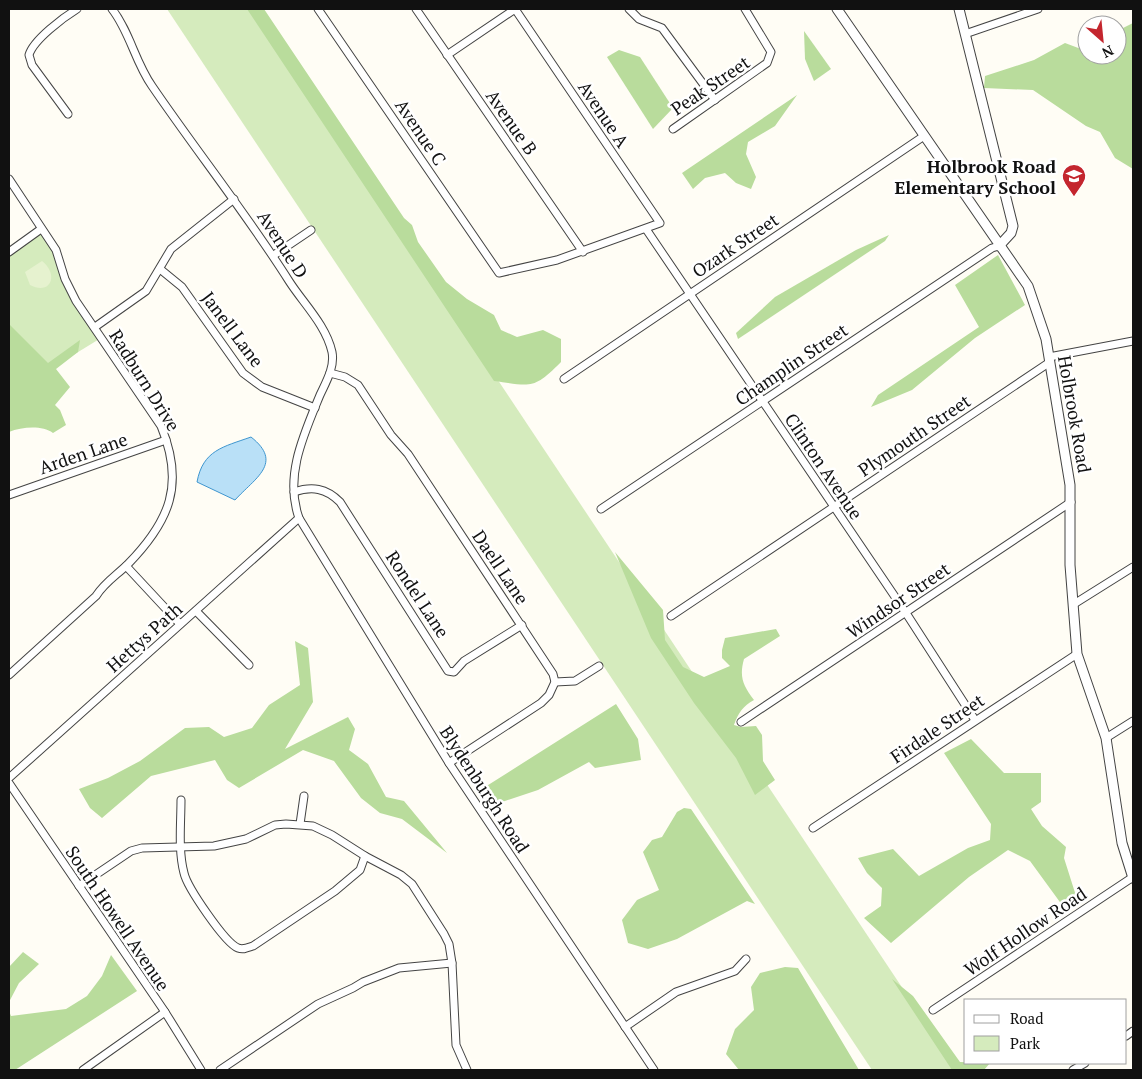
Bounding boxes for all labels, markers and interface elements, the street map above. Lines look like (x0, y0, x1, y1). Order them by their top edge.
north arrow (1077, 15, 1127, 65)
text: N (1099, 41, 1117, 63)
street label: Peak Street (666, 50, 754, 120)
street label: Avenue A (573, 76, 635, 152)
street label: Avenue B (481, 85, 543, 159)
street label: Avenue C (390, 94, 452, 170)
place label: Holbrook Road Elementary School (894, 154, 1056, 199)
school or university icon: Holbrook Road Elementary School (1061, 163, 1087, 197)
street label: Avenue D (252, 206, 314, 282)
street label: Ozark Street (687, 207, 783, 283)
street label: Janell Lane (197, 286, 269, 372)
street label: Champlin Street (730, 317, 852, 411)
street label: Radburn Drive (104, 325, 186, 435)
street label: Holbrook Road (1053, 353, 1097, 475)
street label: Plymouth Street (853, 388, 975, 481)
street label: Clinton Avenue (780, 408, 868, 524)
street label: Arden Lane (36, 427, 130, 479)
street label: Daell Lane (467, 525, 535, 609)
street label: Rondel Lane (381, 546, 455, 642)
street label: Windsor Street (842, 556, 955, 643)
street label: Hettys Path (101, 596, 187, 677)
street label: Firdale Street (885, 688, 989, 768)
street label: Blydenburgh Road (435, 721, 535, 857)
street label: South Howell Avenue (60, 841, 176, 995)
street label: Wolf Hollow Road (959, 881, 1091, 981)
legend (964, 999, 1127, 1064)
text: Road (1010, 1008, 1043, 1028)
text: Park (1010, 1033, 1040, 1053)

